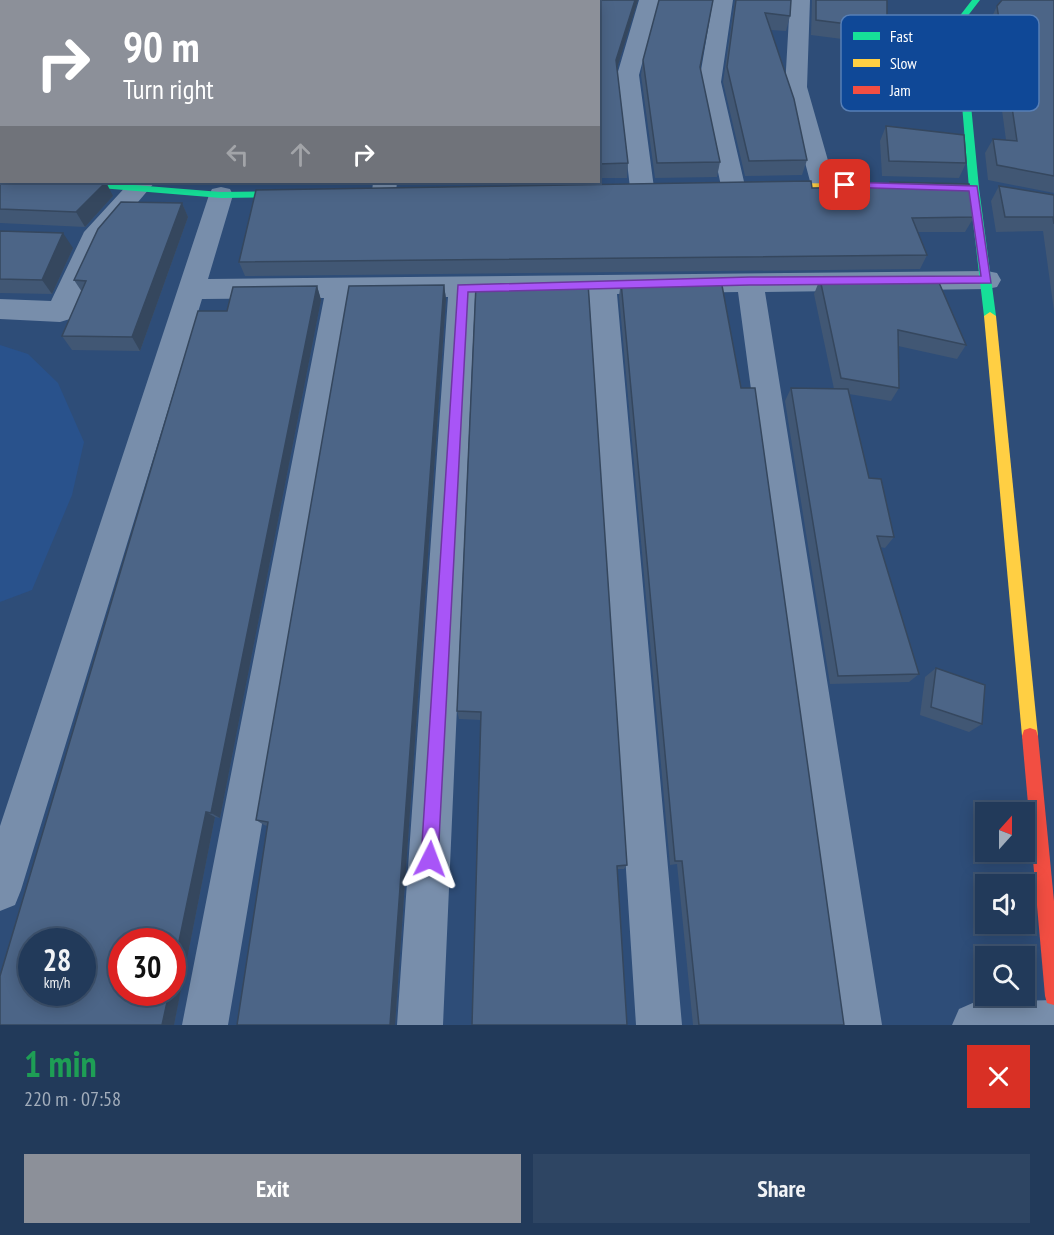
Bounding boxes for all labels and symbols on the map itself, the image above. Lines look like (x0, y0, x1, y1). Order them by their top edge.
legend (841, 15, 1039, 111)
text: Fast (890, 26, 913, 46)
text: Slow (890, 53, 917, 73)
text: Jam (889, 80, 911, 100)
pin (819, 159, 870, 210)
north arrow (975, 802, 1035, 862)
position arrow (398, 827, 462, 891)
speed limit sign: 30 (108, 928, 186, 1006)

